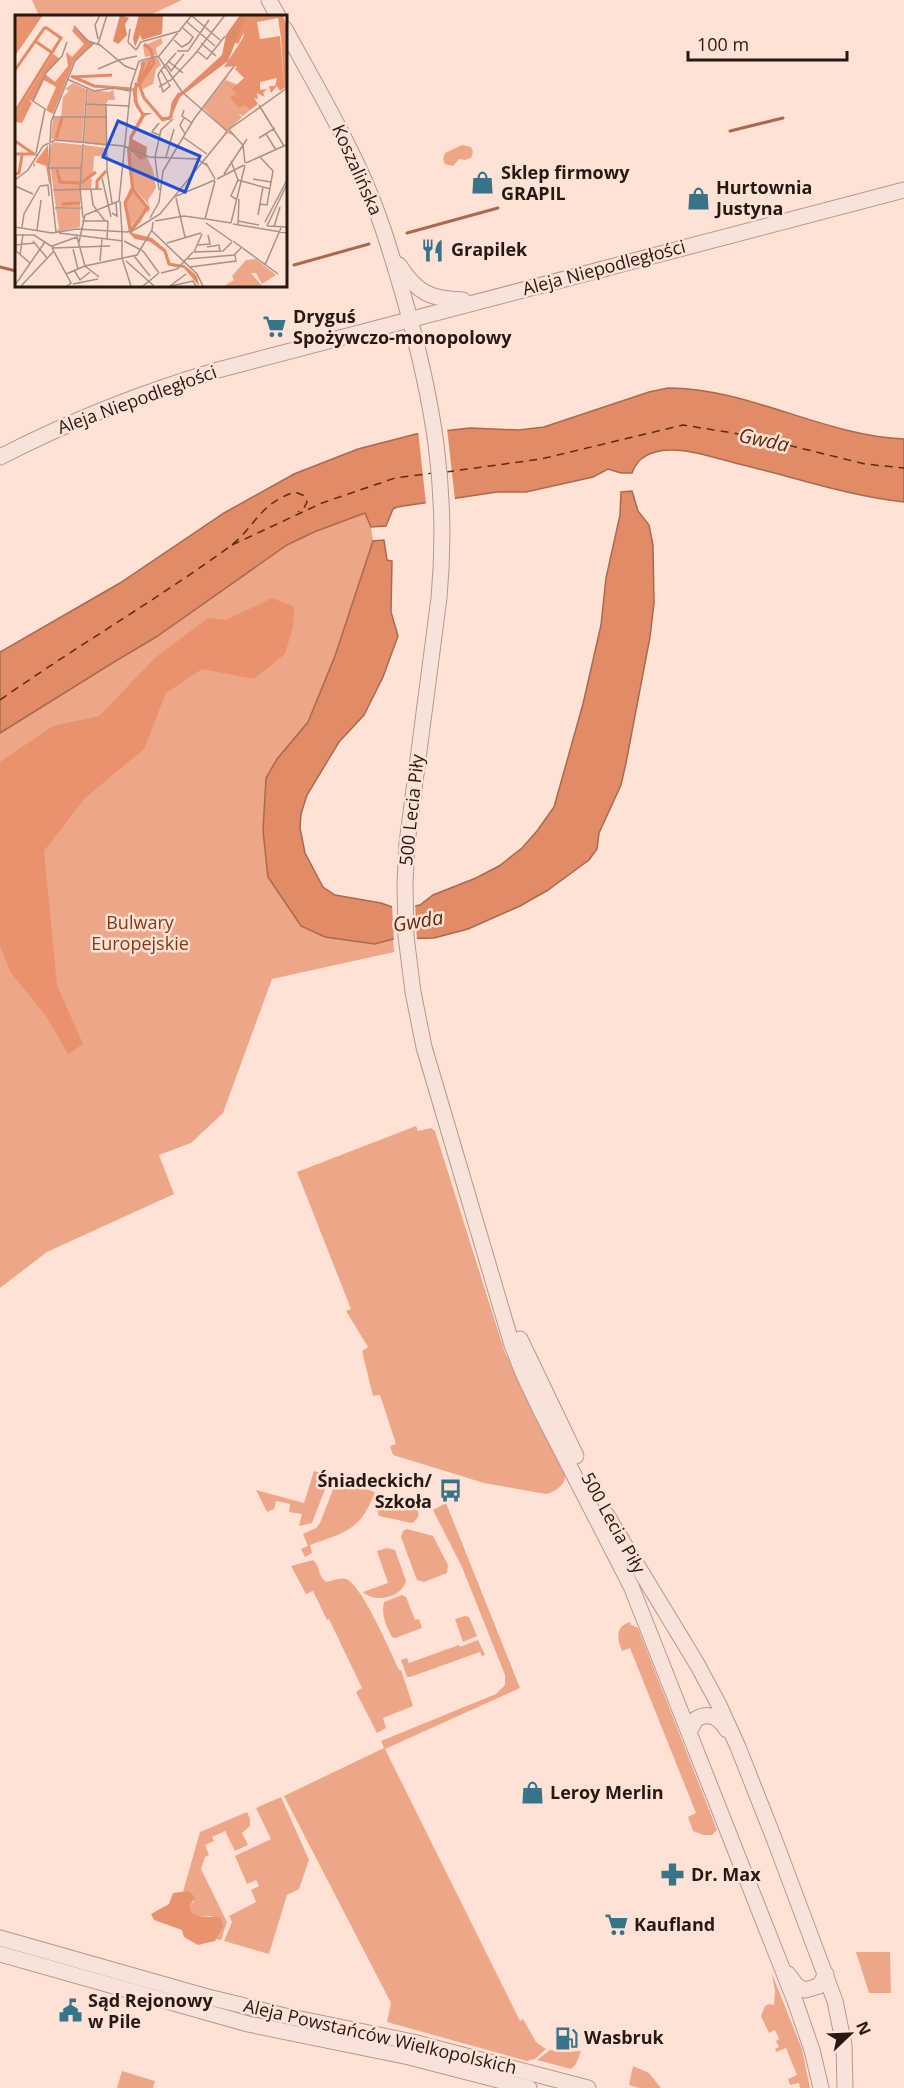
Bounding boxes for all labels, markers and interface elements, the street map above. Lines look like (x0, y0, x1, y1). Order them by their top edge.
inset map (15, 15, 286, 286)
scale bar (688, 24, 847, 62)
text: 100 m (697, 32, 749, 56)
street label: Koszalińska (327, 120, 389, 219)
place label: Sklep firmowy GRAPIL (501, 160, 630, 205)
shop icon: Sklep firmowy GRAPIL (470, 170, 496, 196)
place label: Hurtownia Justyna (714, 175, 812, 220)
shop icon: Hurtownia Justyna (685, 185, 711, 211)
street label: Aleja Niepodległości (520, 234, 688, 300)
restaurant icon: Grapilek (420, 237, 446, 263)
place label: Grapilek (451, 237, 528, 261)
place label: Dryguś Spożywczo-monopolowy (293, 304, 512, 349)
supermarket icon: Dryguś Spożywczo-monopolowy (262, 314, 288, 340)
street label: Aleja Niepodległości (54, 359, 220, 439)
water label: Gwda (736, 421, 792, 458)
street label: 500 Lecia Piły (393, 752, 429, 867)
water label: Gwda (391, 903, 445, 938)
park label: Bulwary Europejskie (91, 910, 189, 955)
place label: Śniadeckich/ Szkoła (317, 1468, 433, 1513)
street label: 500 Lecia Piły (576, 1468, 652, 1578)
bus stop icon: Śniadeckich/ Szkoła (437, 1478, 463, 1504)
shop icon: Leroy Merlin (519, 1780, 545, 1806)
place label: Leroy Merlin (550, 1780, 664, 1804)
pharmacy icon: Dr. Max (660, 1862, 686, 1888)
place label: Dr. Max (691, 1862, 761, 1886)
supermarket icon: Kaufland (603, 1912, 629, 1938)
place label: Kaufland (634, 1912, 715, 1936)
place label: Sąd Rejonowy w Pile (88, 1988, 213, 2033)
street label: Aleja Powstańców Wielkopolskich (241, 1993, 519, 2079)
public building icon: Sąd Rejonowy w Pile (57, 1998, 83, 2024)
north arrow (820, 2004, 880, 2064)
text: N (851, 2018, 876, 2038)
fuel station icon: Wasbruk (553, 2025, 579, 2051)
place label: Wasbruk (584, 2025, 665, 2049)

